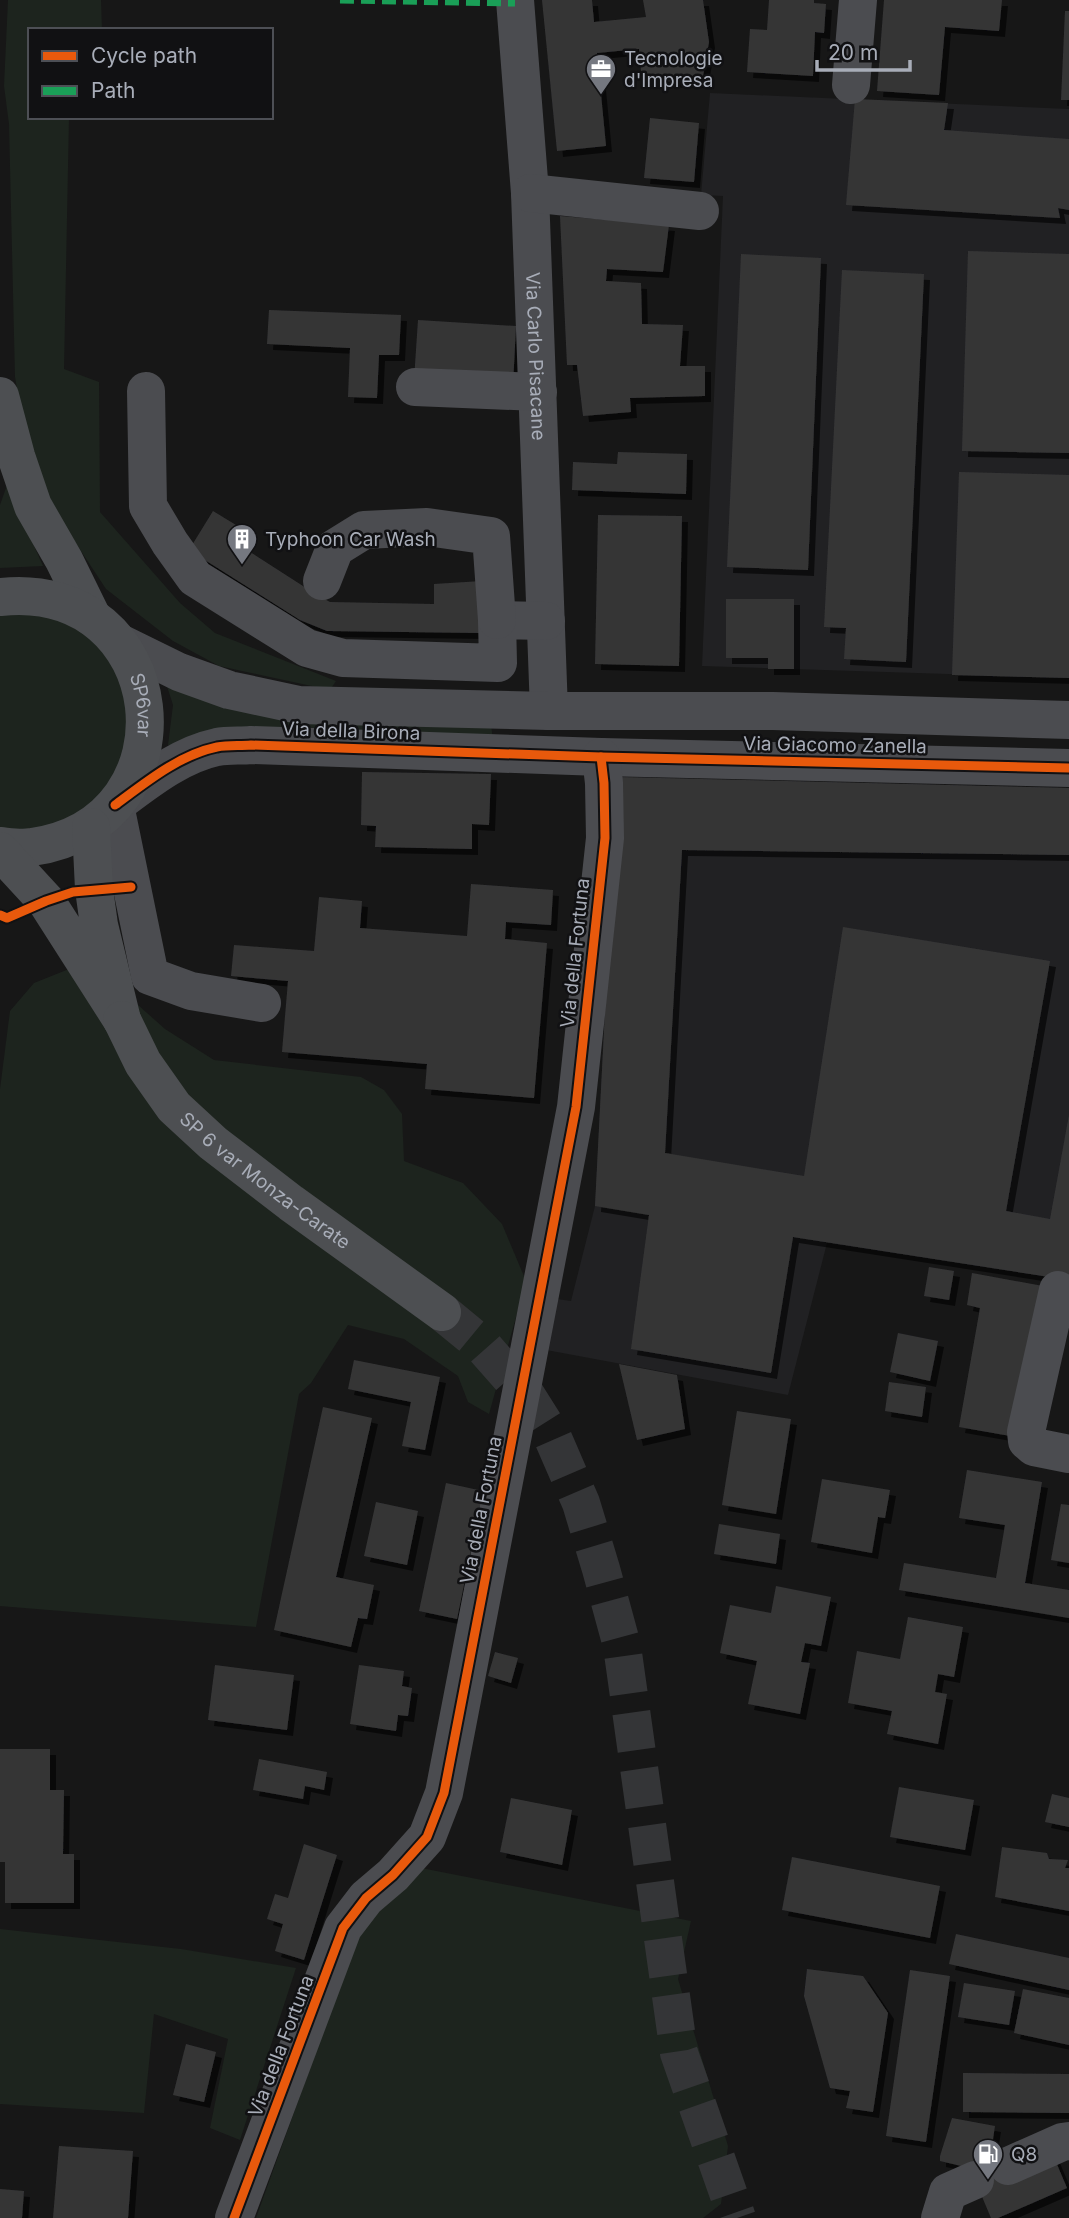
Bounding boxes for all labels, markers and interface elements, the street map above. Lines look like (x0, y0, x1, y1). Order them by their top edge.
legend (28, 28, 273, 119)
scale bar (817, 28, 910, 72)
text: 20 m (828, 40, 878, 65)
text: Cycle path (91, 43, 197, 68)
place label: Tecnologie d'Impresa (624, 47, 723, 92)
office icon: Tecnologie d'Impresa (584, 52, 618, 96)
text: Path (91, 78, 136, 103)
street label: Via Carlo Pisacane (521, 272, 551, 441)
building icon: Typhoon Car Wash (225, 522, 259, 566)
place label: Typhoon Car Wash (265, 528, 436, 551)
street label: SP6var (125, 670, 156, 738)
street label: Via della Birona (281, 717, 421, 745)
street label: Via Giacomo Zanella (743, 732, 927, 758)
street label: Via della Fortuna (556, 877, 594, 1029)
street label: SP 6 var Monza-Carate (175, 1107, 355, 1254)
street label: Via della Fortuna (455, 1434, 507, 1586)
street label: Via della Fortuna (243, 1972, 319, 2120)
fuel station icon: Q8 (971, 2137, 1005, 2181)
place label: Q8 (1011, 2143, 1037, 2166)

